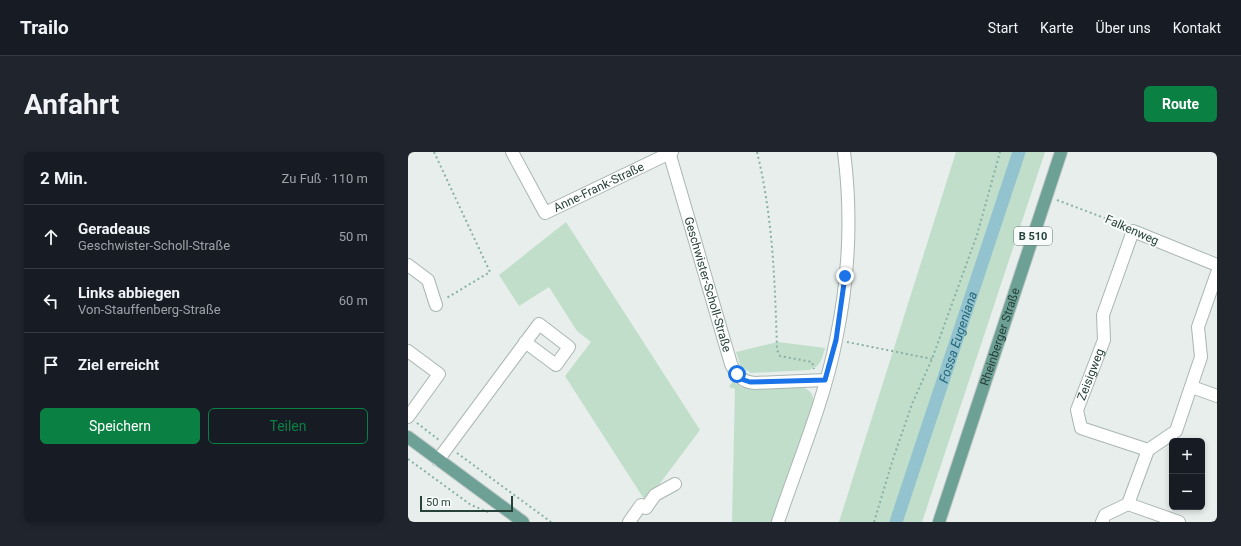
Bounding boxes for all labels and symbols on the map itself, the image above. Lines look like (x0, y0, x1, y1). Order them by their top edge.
street label: Anne-Frank-Straße (551, 160, 646, 215)
street label: Falkenweg (1103, 212, 1161, 248)
street label: Geschwister-Scholl-Straße (681, 215, 734, 354)
road number: B 510 (1014, 227, 1052, 245)
route end (836, 267, 854, 285)
street label: Rheinberger Straße (977, 286, 1023, 388)
water label: Fossa Eugeniana (935, 289, 980, 385)
street label: Zeisigweg (1074, 347, 1107, 402)
route start (728, 365, 746, 383)
scale bar (420, 494, 513, 513)

